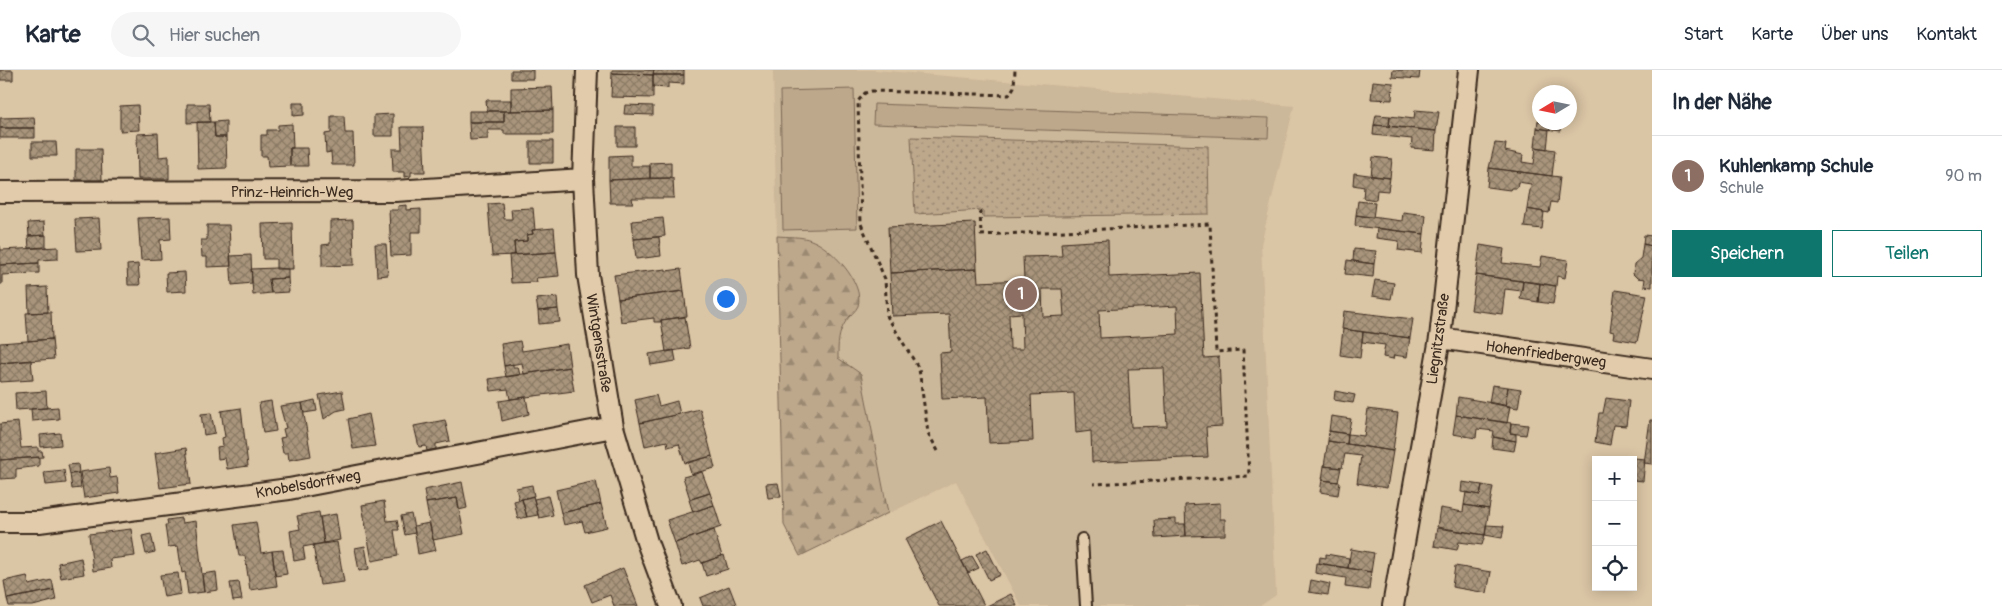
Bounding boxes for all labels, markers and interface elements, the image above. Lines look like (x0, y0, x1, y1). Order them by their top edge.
search box (111, 12, 461, 57)
text: Karte (25, 20, 81, 49)
icon: search (129, 21, 157, 49)
text: Hier suchen (169, 23, 260, 47)
text: Start (1683, 23, 1723, 46)
text: Karte (1751, 23, 1793, 46)
text: Über uns (1821, 23, 1888, 46)
text: Kontakt (1916, 23, 1977, 46)
north arrow (1532, 85, 1577, 130)
text: In der Nähe (1672, 89, 1772, 116)
text: Kuhlenkamp Schule (1719, 154, 1873, 178)
text: 1 (1685, 166, 1691, 186)
text: 90 m (1945, 166, 1982, 186)
text: Schule (1719, 178, 1764, 198)
street label: Prinz-Heinrich-Weg (231, 183, 353, 202)
button: Speichern (1672, 230, 1822, 277)
button: Teilen (1832, 230, 1982, 277)
pin: 1 (1005, 275, 1037, 313)
your location (713, 286, 739, 312)
street label: Wintgensstraße (581, 292, 616, 394)
street label: Liegnitzstraße (1423, 292, 1454, 386)
street label: Hohenfriedbergweg (1484, 337, 1608, 372)
map controls (1592, 456, 1637, 591)
button: + (1592, 456, 1637, 501)
street label: Knobelsdorffweg (254, 466, 362, 503)
button: − (1592, 501, 1637, 546)
button: locate (1592, 546, 1637, 591)

